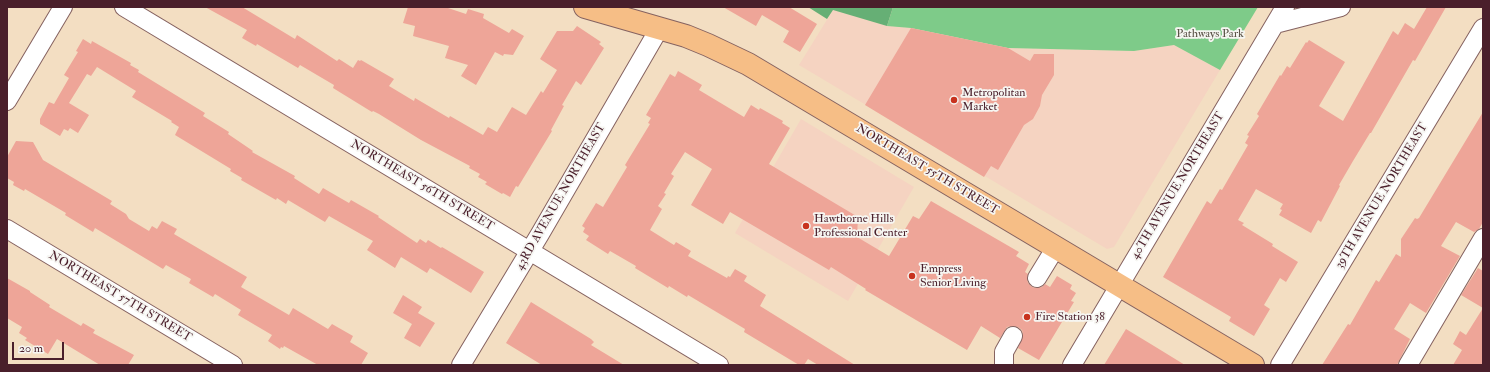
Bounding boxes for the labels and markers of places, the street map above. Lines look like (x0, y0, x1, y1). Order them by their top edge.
place label: Metropolitan Market (962, 86, 1026, 114)
marker: Metropolitan Market (949, 95, 959, 105)
place label: Hawthorne Hills Professional Center (814, 212, 907, 240)
marker: Hawthorne Hills Professional Center (801, 221, 811, 231)
place label: Empress Senior Living (920, 262, 986, 290)
marker: Empress Senior Living (907, 271, 917, 281)
place label: Fire Station 38 (1035, 310, 1105, 324)
marker: Fire Station 38 (1022, 312, 1032, 322)

